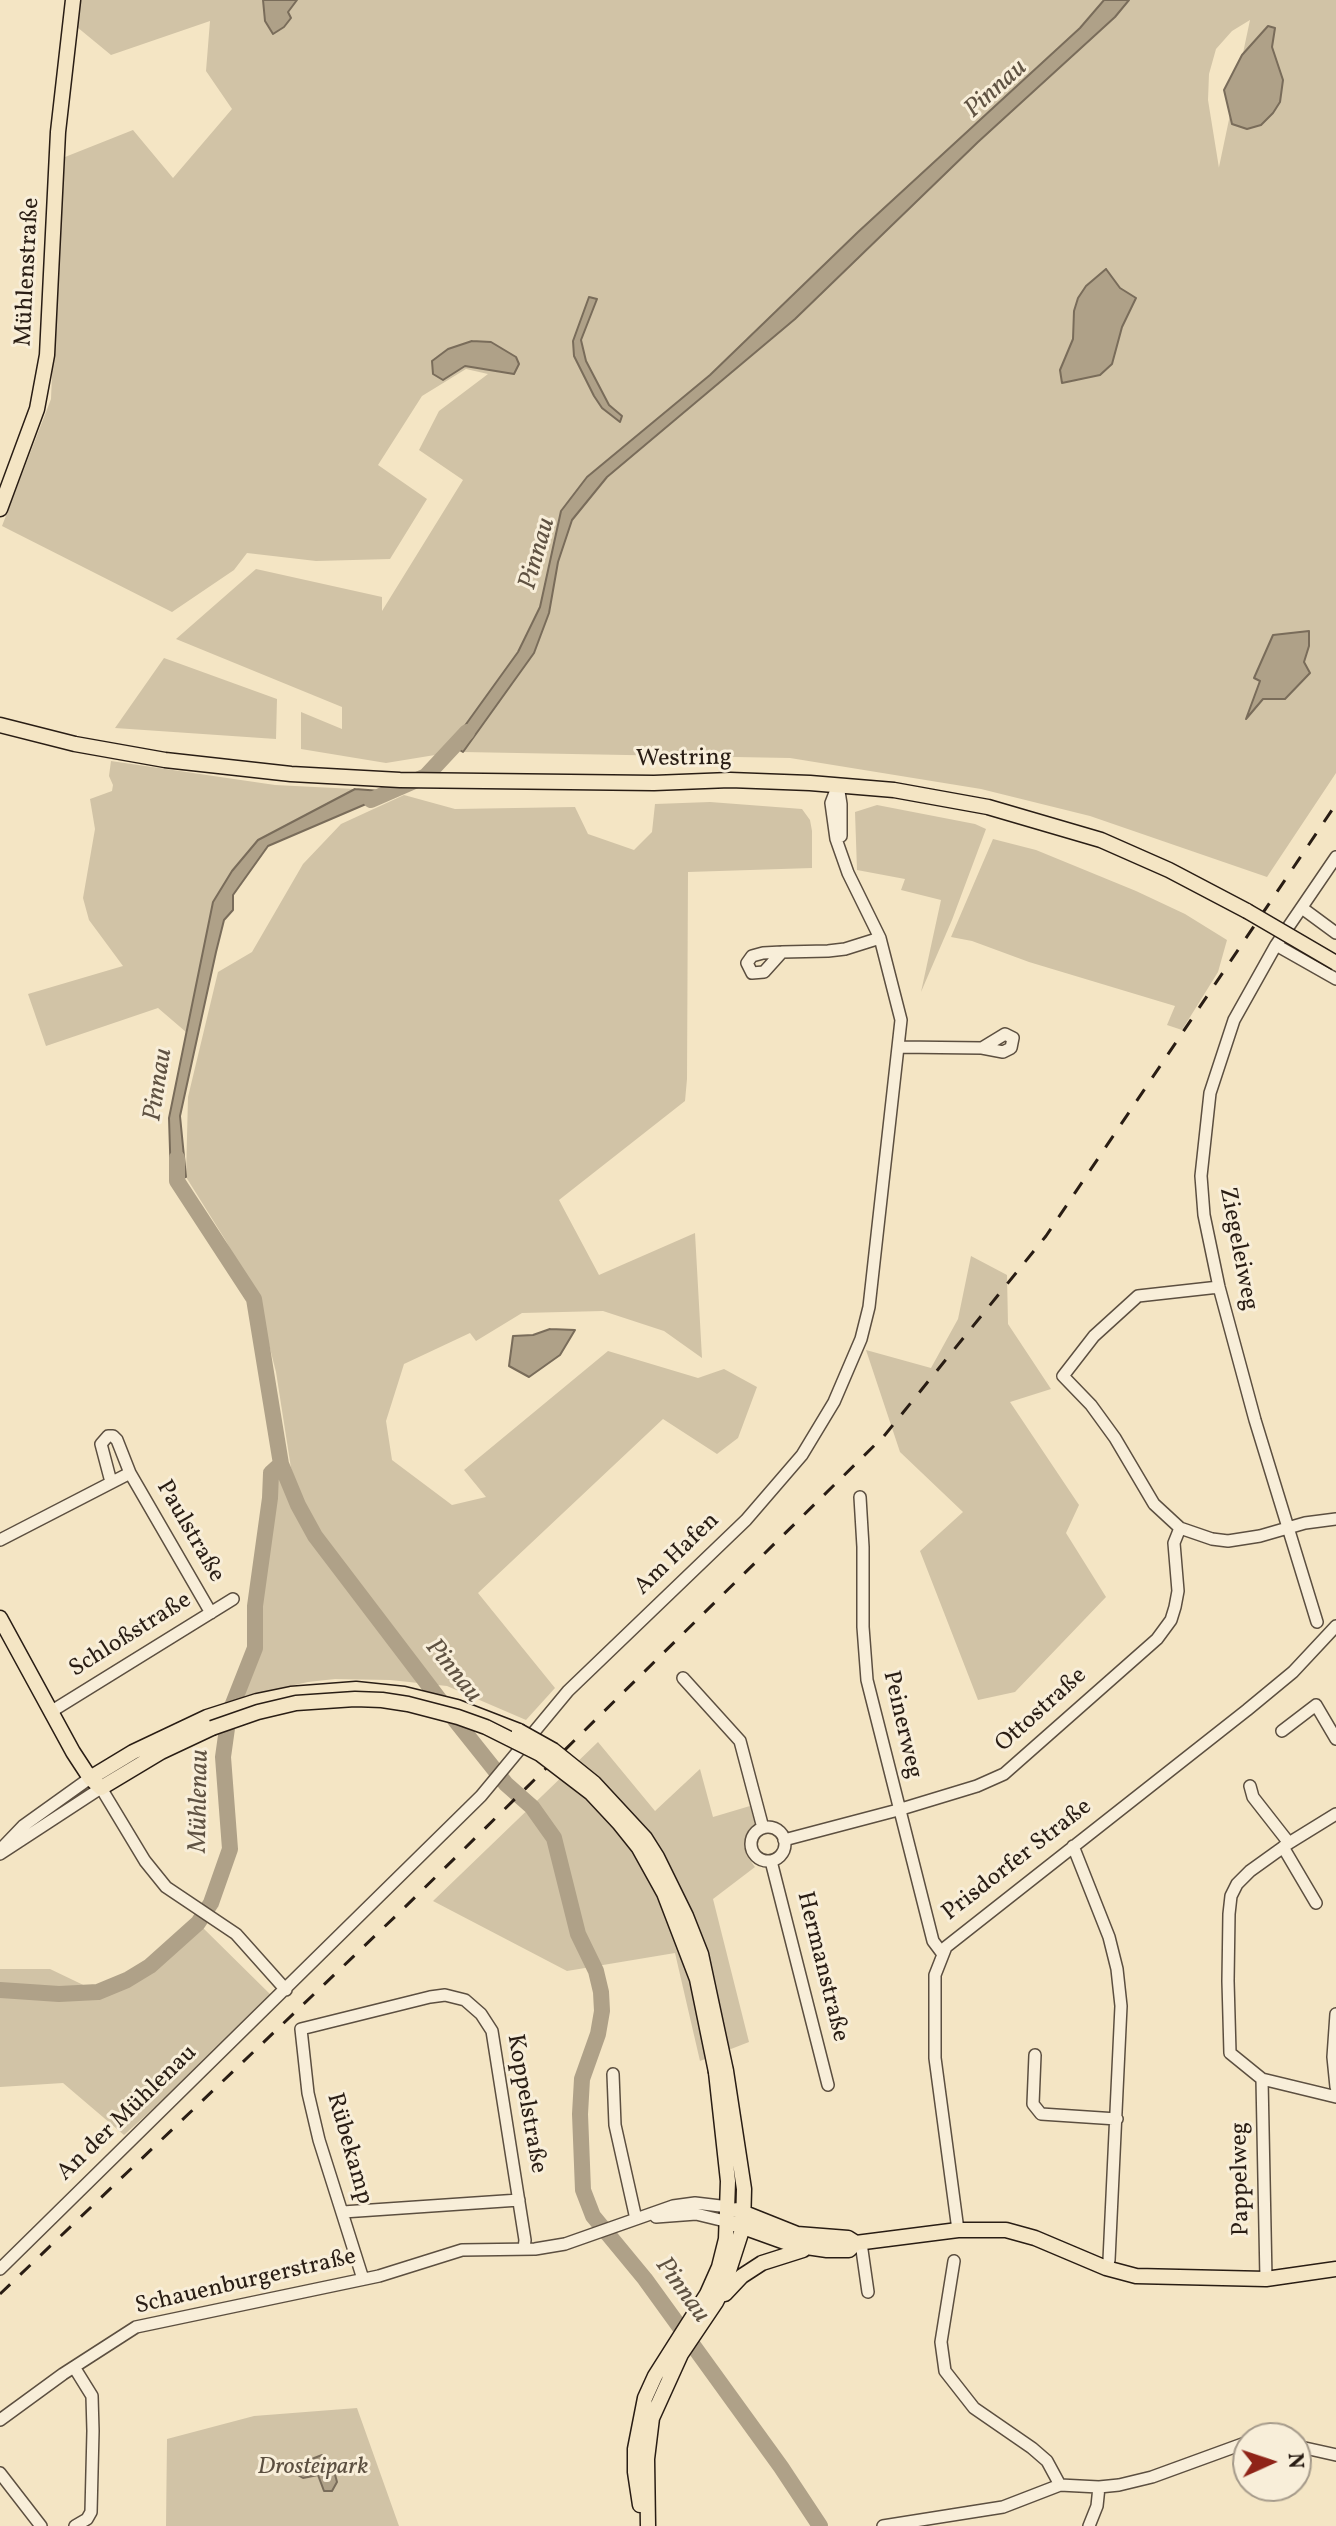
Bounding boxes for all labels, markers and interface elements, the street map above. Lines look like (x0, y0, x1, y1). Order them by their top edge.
water label: Pinnau (959, 54, 1035, 126)
street label: Mühlenstraße (11, 197, 47, 347)
water label: Pinnau (514, 514, 564, 594)
street label: Westring (636, 745, 732, 775)
water label: Pinnau (139, 1046, 181, 1124)
street label: Ziegeleiweg (1211, 1185, 1263, 1313)
street label: Paulstraße (148, 1476, 230, 1588)
street label: Am Hafen (630, 1508, 726, 1602)
street label: Schloßstraße (65, 1587, 197, 1685)
water label: Pinnau (417, 1634, 487, 1710)
street label: Ottostraße (990, 1662, 1094, 1760)
street label: Peinerweg (875, 1668, 927, 1782)
water label: Mühlenau (184, 1749, 218, 1853)
street label: Prisdorfer Straße (938, 1794, 1098, 1928)
street label: Hermanstraße (788, 1889, 854, 2045)
street label: Koppelstraße (499, 2032, 551, 2176)
street label: An der Mühlenau (52, 2040, 204, 2188)
street label: Rübekamp (318, 2090, 378, 2208)
street label: Pappelweg (1227, 2122, 1257, 2236)
street label: Schauenburgerstraße (133, 2244, 359, 2322)
water label: Pinnau (647, 2252, 715, 2330)
north arrow (1232, 2422, 1312, 2502)
text: N (1279, 2452, 1310, 2470)
park label: Drosteipark (258, 2455, 368, 2483)

